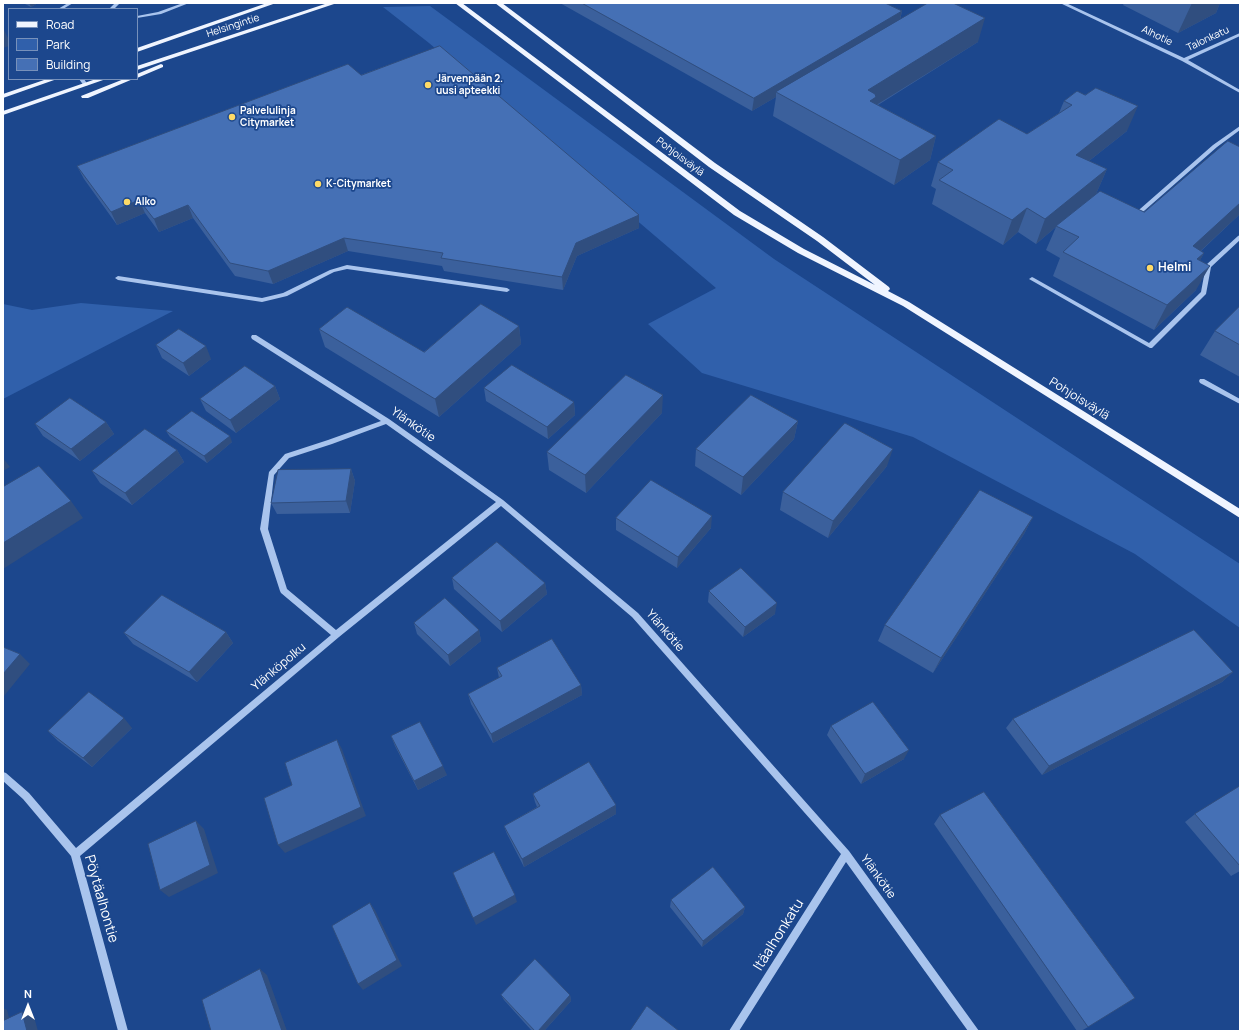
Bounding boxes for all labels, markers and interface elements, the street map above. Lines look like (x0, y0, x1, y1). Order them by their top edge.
legend (8, 8, 138, 80)
street label: Helsingintie (205, 12, 261, 40)
text: Road (46, 16, 74, 33)
street label: Alhotie (1140, 24, 1174, 48)
street label: Talonkatu (1185, 24, 1231, 54)
text: Park (46, 36, 70, 53)
text: Building (46, 56, 90, 73)
place label: Järvenpään 2. uusi apteekki (436, 73, 503, 96)
marker: Järvenpään 2. uusi apteekki (423, 80, 433, 90)
place label: Palvelulinja Citymarket (240, 105, 296, 128)
marker: Palvelulinja Citymarket (227, 112, 237, 122)
street label: Pohjoisväylä (654, 135, 706, 179)
place label: K-Citymarket (326, 178, 391, 190)
marker: K-Citymarket (313, 179, 323, 189)
place label: Alko (135, 196, 156, 208)
marker: Alko (122, 197, 132, 207)
place label: Helmi (1158, 261, 1191, 275)
marker: Helmi (1145, 263, 1155, 273)
street label: Pohjoisväylä (1046, 375, 1112, 423)
street label: Ylänkötie (388, 405, 438, 445)
street label: Ylänkötie (643, 607, 687, 655)
street label: Ylänköpolku (249, 640, 309, 694)
street label: Ylänkötie (857, 852, 899, 902)
street label: Pöytäalhontie (80, 853, 122, 945)
street label: Itäalhonkatu (750, 896, 808, 974)
north arrow (8, 986, 48, 1026)
text: N (24, 986, 32, 1001)

